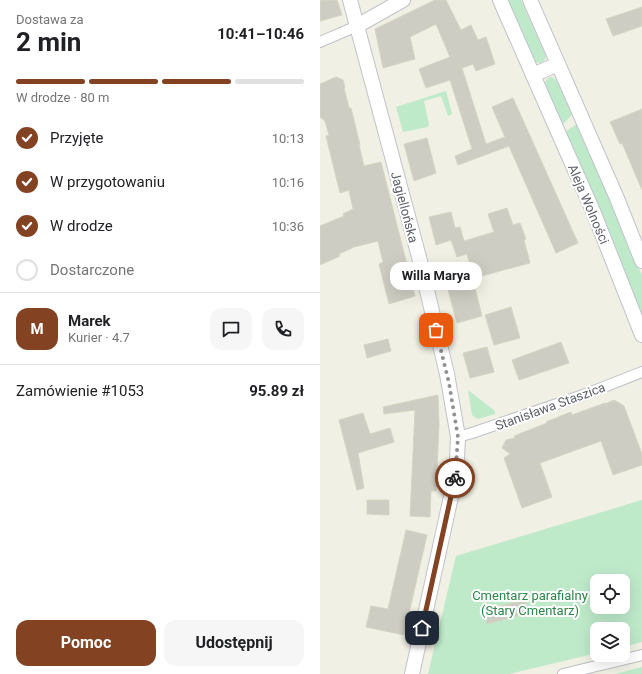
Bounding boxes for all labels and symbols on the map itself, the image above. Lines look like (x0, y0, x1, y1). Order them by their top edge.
street label: Aleja Wolności (565, 162, 612, 246)
street label: Jagiellońska (388, 170, 421, 244)
callout: Willa Marya (390, 262, 482, 290)
pin (419, 313, 453, 347)
street label: Stanisława Staszica (493, 380, 607, 433)
courier (435, 458, 475, 498)
park label: Cmentarz parafialny (Stary Cmentarz) (472, 588, 588, 618)
pin (405, 611, 439, 645)

